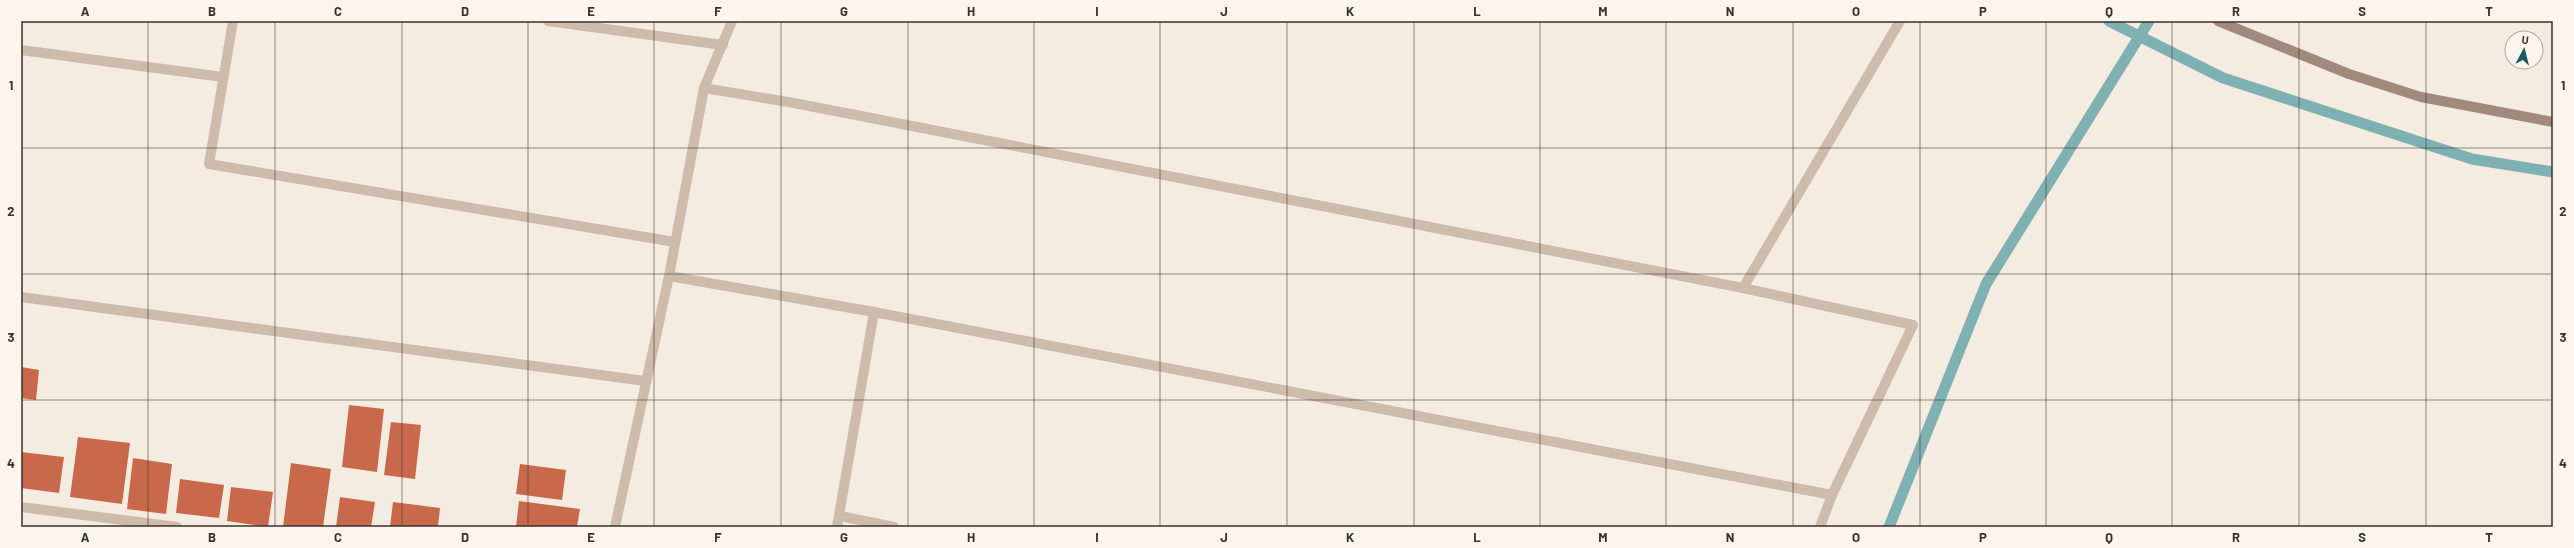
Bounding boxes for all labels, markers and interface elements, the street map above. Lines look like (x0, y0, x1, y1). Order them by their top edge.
text: A (81, 3, 90, 19)
text: B (208, 3, 216, 19)
text: C (334, 3, 342, 19)
text: D (461, 3, 469, 19)
text: E (587, 3, 595, 19)
text: F (714, 3, 722, 19)
text: G (840, 3, 848, 19)
text: H (967, 3, 975, 19)
text: I (1095, 3, 1099, 19)
text: J (1220, 3, 1228, 19)
text: K (1346, 3, 1354, 19)
text: L (1473, 3, 1481, 19)
text: M (1598, 3, 1608, 19)
text: N (1726, 3, 1734, 19)
text: O (1852, 3, 1860, 19)
text: P (1979, 3, 1987, 19)
text: Q (2105, 3, 2113, 19)
text: R (2232, 3, 2240, 19)
text: S (2358, 3, 2366, 19)
text: T (2485, 3, 2493, 19)
north arrow (2504, 30, 2544, 70)
text: U (2521, 33, 2530, 46)
text: 1 (9, 77, 13, 93)
text: 1 (2561, 77, 2565, 93)
text: 2 (7, 203, 15, 219)
text: 2 (2559, 203, 2567, 219)
text: 3 (7, 329, 15, 345)
text: 3 (2559, 329, 2567, 345)
text: 4 (7, 455, 15, 471)
text: 4 (2559, 455, 2567, 471)
text: A (81, 529, 90, 545)
text: B (208, 529, 216, 545)
text: C (334, 529, 342, 545)
text: D (461, 529, 469, 545)
text: E (587, 529, 595, 545)
text: F (714, 529, 722, 545)
text: G (840, 529, 848, 545)
text: H (967, 529, 975, 545)
text: I (1095, 529, 1099, 545)
text: J (1220, 529, 1228, 545)
text: K (1346, 529, 1354, 545)
text: L (1473, 529, 1481, 545)
text: M (1598, 529, 1608, 545)
text: N (1726, 529, 1734, 545)
text: O (1852, 529, 1860, 545)
text: P (1979, 529, 1987, 545)
text: Q (2105, 529, 2113, 545)
text: R (2232, 529, 2240, 545)
text: S (2358, 529, 2366, 545)
text: T (2485, 529, 2493, 545)

